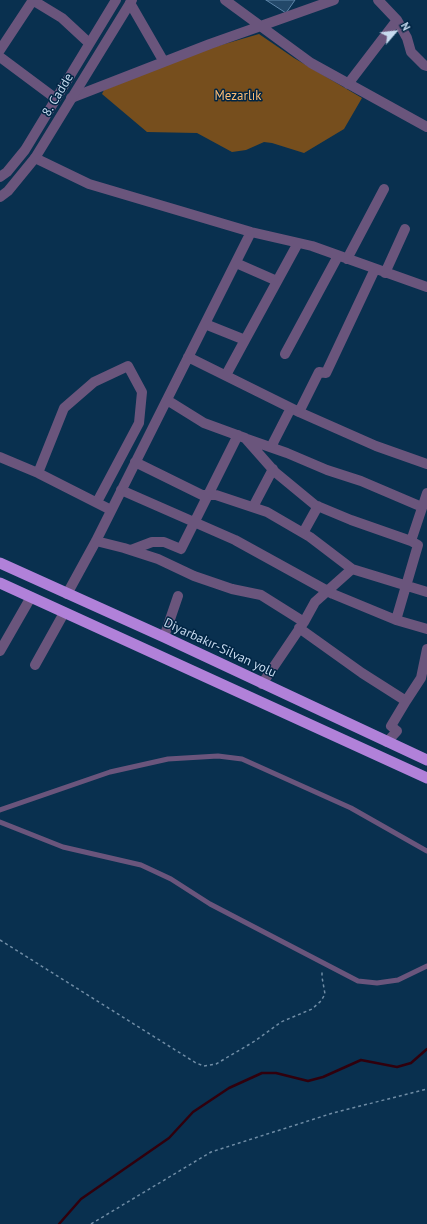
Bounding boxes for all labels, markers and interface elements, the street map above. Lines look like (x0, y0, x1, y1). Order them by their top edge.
north arrow (375, 12, 415, 52)
text: N (398, 20, 413, 33)
street label: 8. Cadde (39, 71, 77, 119)
park label: Mezarlık (215, 88, 261, 104)
street label: Diyarbakır-Silvan yolu (161, 615, 279, 681)

